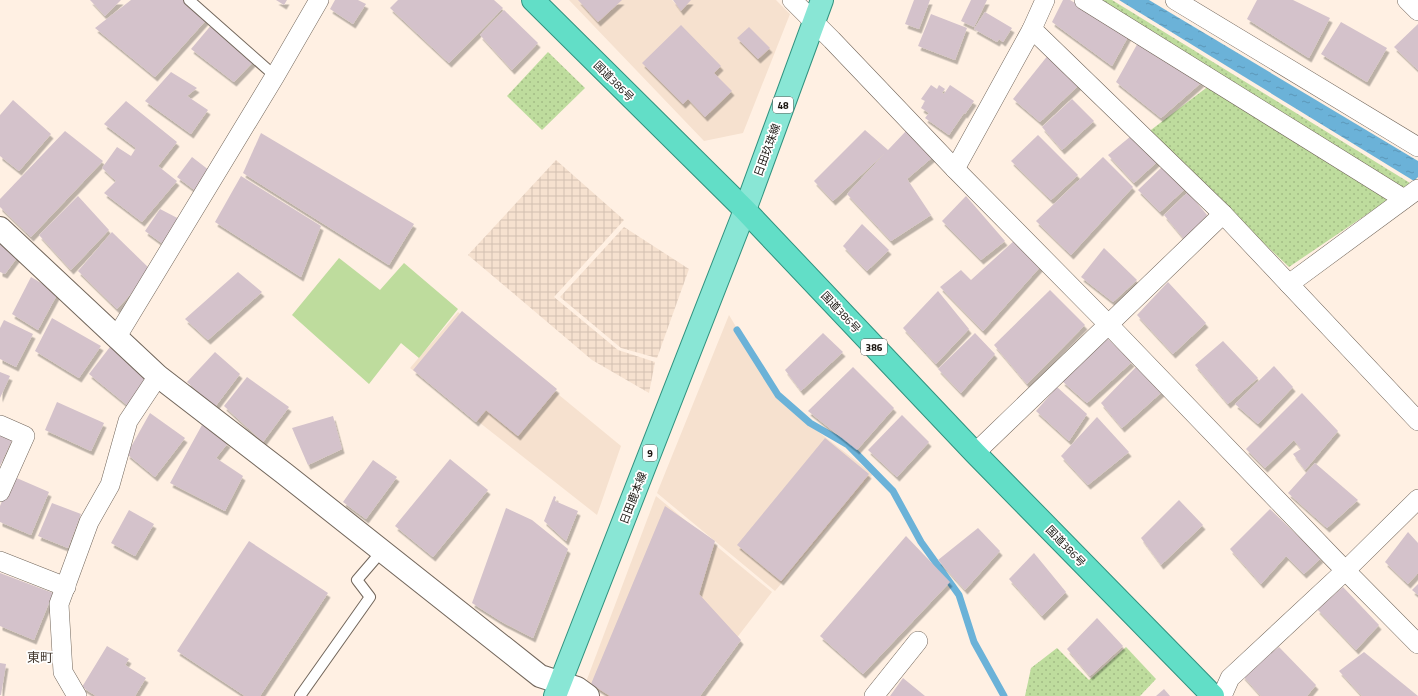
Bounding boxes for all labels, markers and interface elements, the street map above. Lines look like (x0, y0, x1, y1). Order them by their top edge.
street label: 国道386号 (590, 57, 638, 105)
road number: 48 (773, 97, 793, 113)
street label: 日田玖珠線 (750, 121, 784, 179)
street label: 国道386号 (818, 288, 864, 336)
road number: 386 (861, 339, 887, 355)
road number: 9 (643, 445, 657, 461)
street label: 日田鹿本線 (616, 469, 650, 527)
street label: 国道386号 (1042, 522, 1090, 570)
district label: 東町 (27, 647, 53, 667)

